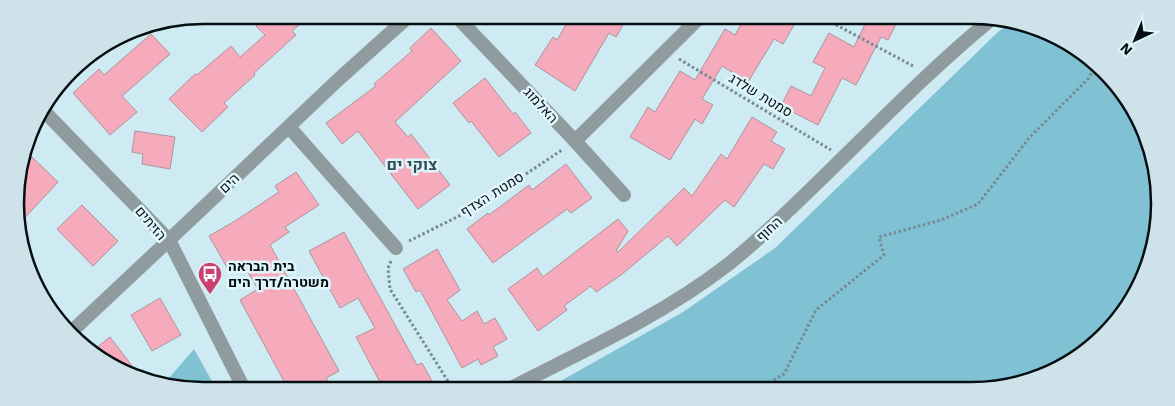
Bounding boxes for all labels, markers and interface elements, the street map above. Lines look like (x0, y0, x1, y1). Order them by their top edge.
north arrow (1110, 15, 1160, 65)
text: N (1117, 40, 1135, 59)
street label: סמטת שלדג (726, 70, 796, 120)
street label: האלמוג (521, 84, 561, 126)
district label: צוקי ים (387, 155, 437, 174)
street label: סמטת הצדף (457, 168, 527, 220)
street label: הים (216, 170, 242, 196)
street label: הזיתים (132, 203, 170, 243)
street label: החוף (753, 213, 785, 245)
place label: בית הבראה משטרה/דרך הים (228, 258, 329, 290)
bus stop icon: בית הבראה משטרה/דרך הים (197, 261, 223, 295)

